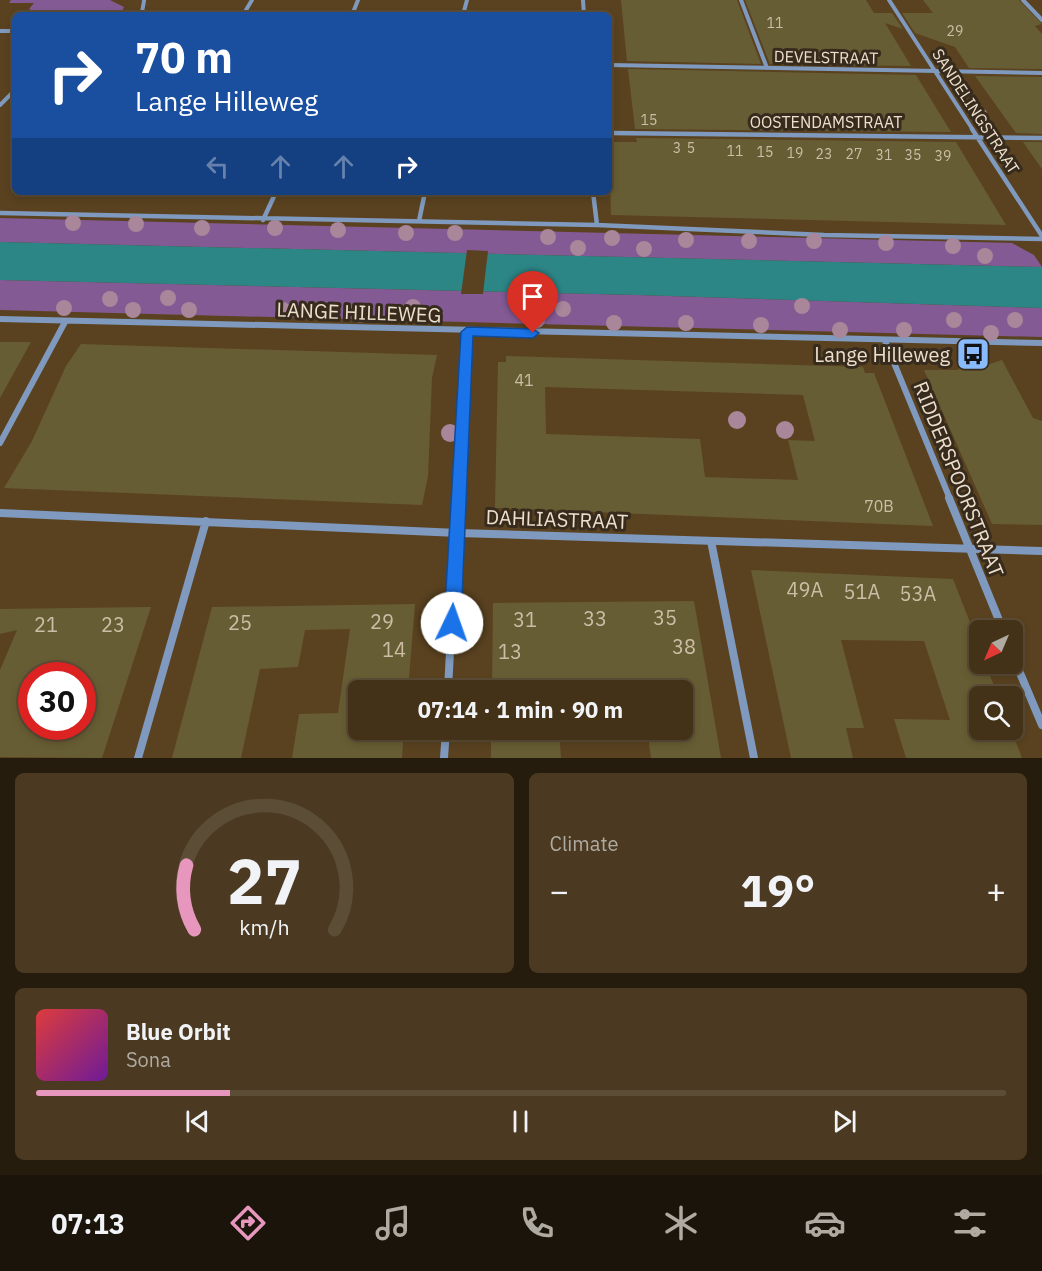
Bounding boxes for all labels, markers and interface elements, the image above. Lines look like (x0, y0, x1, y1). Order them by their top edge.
house number: 11 (767, 14, 783, 32)
house number: 29 (947, 22, 963, 40)
text: 70 m (135, 30, 233, 85)
icon: right (36, 36, 114, 114)
street label: SANDELINGSTRAAT (928, 45, 1024, 177)
street label: DEVELSTRAAT (774, 46, 878, 68)
text: Lange Hilleweg (135, 83, 318, 118)
house number: 15 (641, 111, 657, 129)
street label: OOSTENDAMSTRAAT (750, 112, 902, 132)
house number: 3 (673, 139, 681, 157)
house number: 5 (687, 139, 695, 157)
house number: 11 (727, 142, 743, 160)
house number: 15 (757, 143, 773, 161)
house number: 19 (787, 144, 803, 162)
house number: 23 (816, 145, 832, 163)
house number: 27 (846, 145, 862, 163)
house number: 31 (876, 146, 892, 164)
house number: 35 (905, 146, 921, 164)
house number: 39 (935, 147, 951, 165)
icon: left (201, 150, 234, 183)
icon: ahead (264, 150, 297, 183)
icon: ahead (327, 150, 360, 183)
icon: right (390, 150, 423, 183)
pin (507, 271, 558, 333)
icon: arrive (516, 280, 549, 313)
street label: LANGE HILLEWEG (276, 296, 442, 328)
bus stop icon: Lange Hilleweg (955, 336, 991, 372)
place label: Lange Hilleweg (814, 341, 950, 368)
house number: 41 (514, 370, 534, 390)
street label: RIDDERSPOORSTRAAT (907, 377, 1011, 581)
house number: 70B (864, 496, 894, 516)
street label: DAHLIASTRAAT (485, 503, 629, 535)
house number: 49A (787, 576, 824, 603)
house number: 51A (844, 578, 881, 605)
house number: 53A (900, 580, 937, 607)
position arrow (420, 591, 484, 655)
house number: 35 (653, 604, 677, 631)
house number: 33 (583, 605, 607, 632)
house number: 31 (513, 606, 537, 633)
house number: 29 (370, 608, 394, 635)
house number: 25 (228, 609, 252, 636)
house number: 21 (34, 611, 58, 638)
house number: 23 (101, 611, 125, 638)
north arrow (969, 620, 1023, 674)
map controls (969, 620, 1023, 740)
house number: 38 (672, 633, 696, 660)
house number: 14 (382, 636, 406, 663)
house number: 13 (498, 638, 522, 665)
speed limit sign: 30 (18, 662, 96, 740)
button: search (969, 686, 1023, 740)
text: 07:14 · 1 min · 90 m (418, 695, 623, 724)
text: Climate (550, 830, 618, 857)
text: 27 (227, 840, 302, 921)
text: 19° (740, 861, 815, 919)
text: − (550, 869, 569, 912)
text: + (986, 869, 1006, 912)
text: km/h (239, 913, 289, 941)
text: Blue Orbit (126, 1017, 231, 1046)
text: Sona (126, 1046, 171, 1073)
icon: previous (181, 1105, 214, 1138)
icon: pause (504, 1105, 537, 1138)
icon: next (828, 1105, 861, 1138)
icon: directions (227, 1202, 269, 1244)
icon: music (372, 1202, 414, 1244)
icon: phone (516, 1202, 558, 1244)
icon: climate (660, 1202, 702, 1244)
icon: car (804, 1202, 846, 1244)
icon: filters (949, 1202, 991, 1244)
text: 07:13 (51, 1206, 125, 1241)

